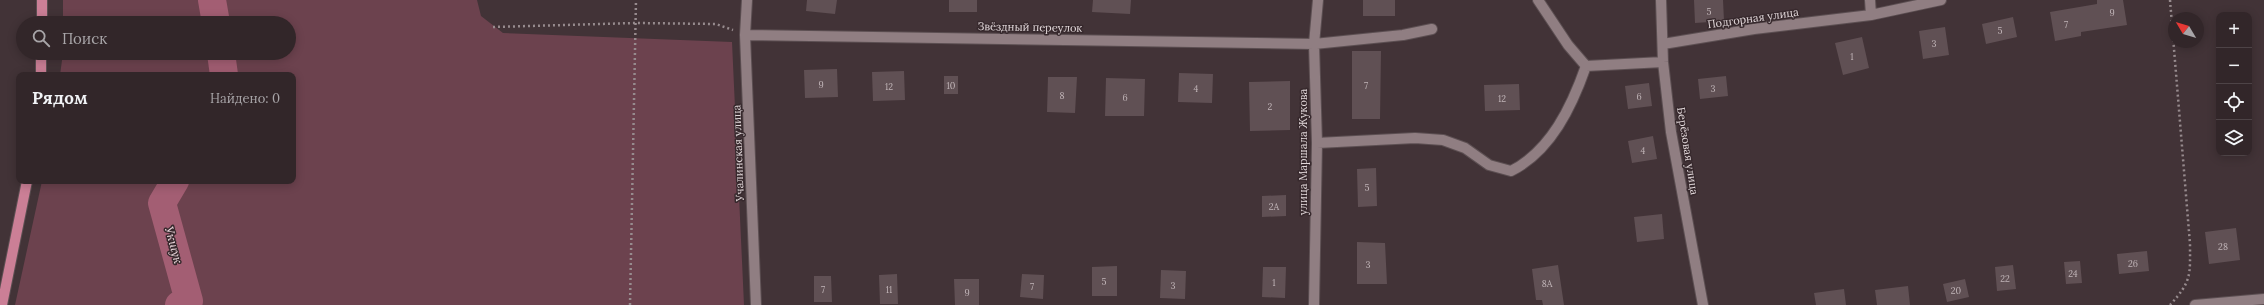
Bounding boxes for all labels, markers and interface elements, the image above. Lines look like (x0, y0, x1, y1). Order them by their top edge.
street label: Подгорная улица (1707, 5, 1800, 31)
house number: 5 (1707, 6, 1712, 17)
house number: 9 (2109, 7, 2115, 18)
north arrow (2168, 12, 2204, 48)
map controls (2216, 12, 2252, 156)
button: + (2216, 12, 2252, 48)
search box (16, 16, 296, 60)
street label: Звёздный переулок (978, 19, 1083, 35)
house number: 7 (2064, 19, 2068, 30)
house number: 5 (1998, 25, 2003, 36)
icon: search (30, 27, 52, 49)
text: Поиск (62, 29, 107, 48)
house number: 3 (1931, 38, 1937, 49)
button: − (2216, 48, 2252, 84)
house number: 1 (1850, 51, 1854, 62)
house number: 9 (818, 79, 824, 90)
house number: 10 (947, 80, 956, 91)
house number: 7 (1364, 80, 1368, 91)
house number: 12 (885, 81, 893, 92)
house number: 4 (1194, 83, 1199, 94)
house number: 3 (1710, 83, 1716, 94)
button: locate (2216, 84, 2252, 120)
text: Рядом (32, 87, 88, 109)
street label: улица Маршала Жукова (1296, 88, 1310, 215)
text: Найдено: 0 (210, 90, 280, 107)
house number: 8 (1059, 90, 1065, 101)
house number: 6 (1636, 91, 1642, 102)
house number: 6 (1122, 92, 1128, 103)
house number: 12 (1498, 93, 1506, 104)
house number: 2 (1268, 101, 1273, 112)
street label: Учалинская улица (729, 104, 747, 203)
street label: Берёзовая улица (1674, 106, 1702, 196)
button: layers (2216, 120, 2252, 156)
house number: 4 (1641, 145, 1646, 156)
house number: 5 (1365, 182, 1370, 193)
house number: 2А (1269, 201, 1280, 212)
water label: Укшук (162, 225, 186, 265)
house number: 28 (2218, 241, 2228, 252)
house number: 26 (2128, 258, 2138, 269)
house number: 3 (1365, 259, 1371, 270)
house number: 24 (2068, 268, 2078, 279)
house number: 22 (2000, 273, 2010, 284)
house number: 5 (1102, 276, 1107, 287)
house number: 1 (1272, 277, 1276, 288)
house number: 8А (1542, 278, 1553, 289)
house number: 3 (1170, 280, 1176, 291)
house number: 7 (1030, 281, 1034, 292)
house number: 7 (821, 284, 825, 295)
house number: 11 (886, 284, 892, 295)
house number: 20 (1951, 285, 1962, 296)
house number: 9 (964, 287, 970, 298)

